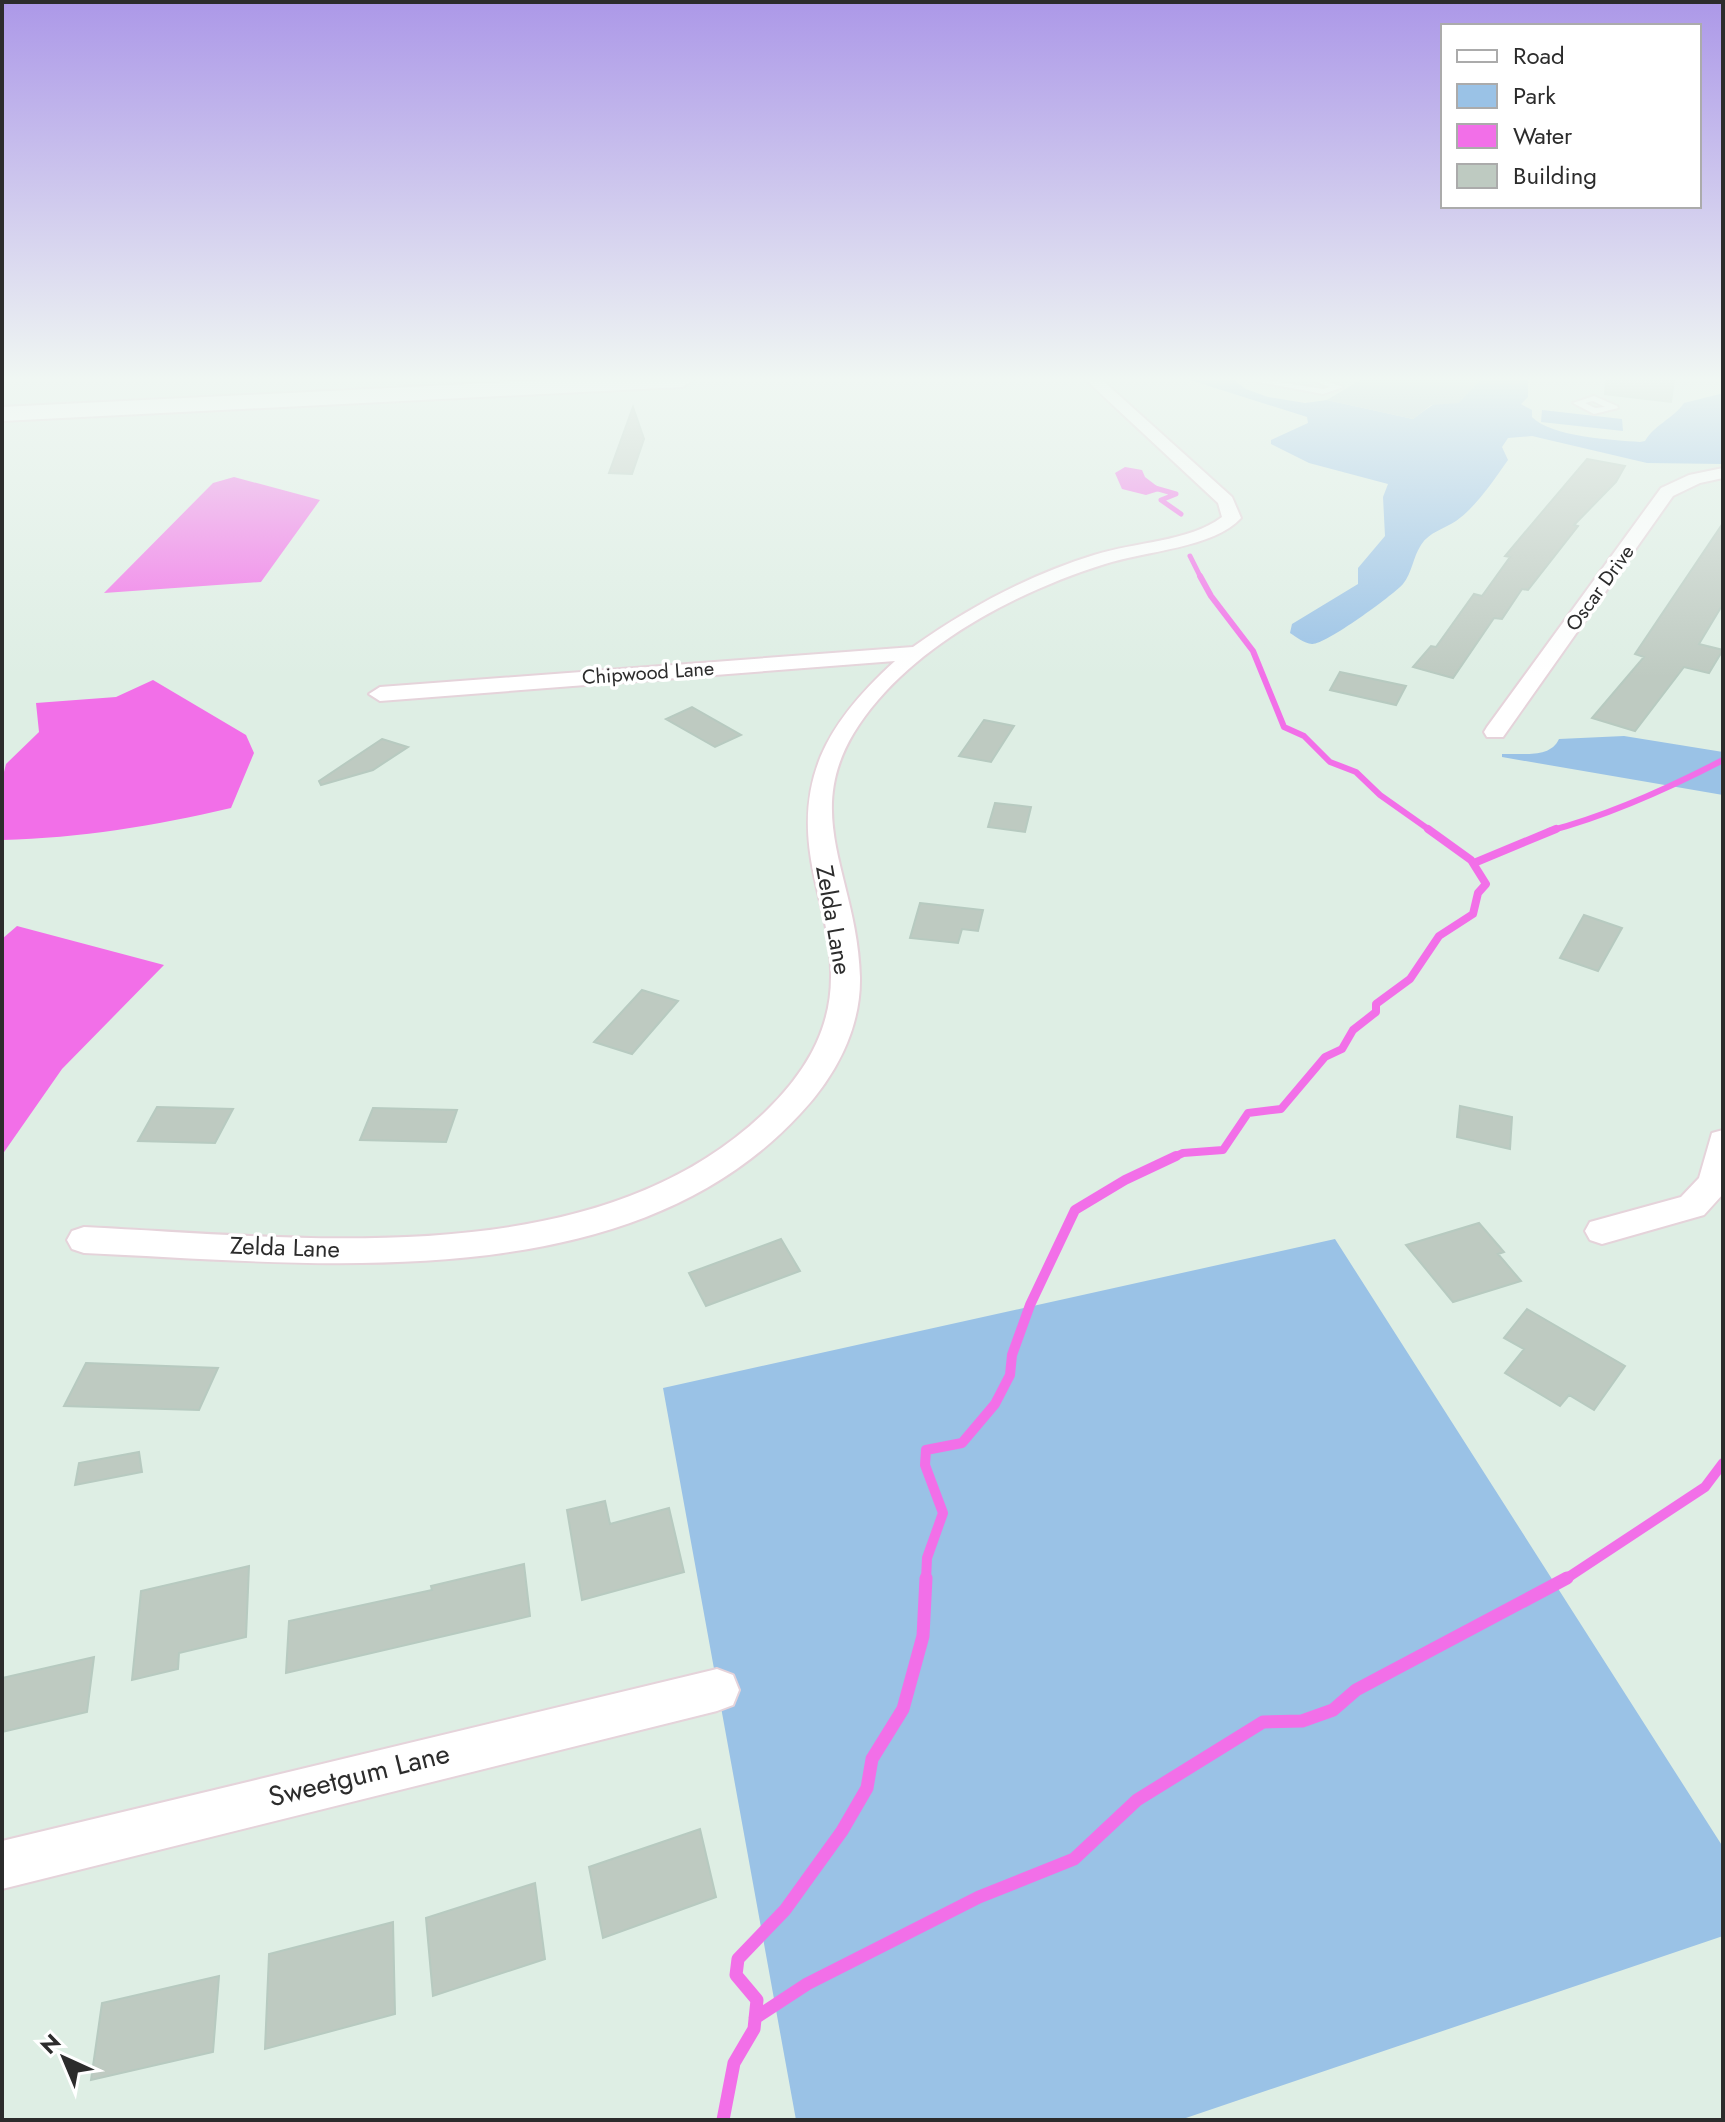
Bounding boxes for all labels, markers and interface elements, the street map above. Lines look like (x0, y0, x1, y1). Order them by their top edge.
legend (1441, 24, 1701, 208)
text: Road (1513, 38, 1565, 73)
text: Park (1513, 78, 1556, 113)
text: Water (1513, 118, 1573, 153)
text: Building (1513, 158, 1597, 193)
street label: Oscar Drive (1559, 539, 1641, 637)
street label: Chipwood Lane (581, 654, 715, 692)
street label: Zelda Lane (807, 863, 861, 977)
street label: Zelda Lane (229, 1228, 341, 1266)
street label: Sweetgum Lane (264, 1733, 454, 1817)
north arrow (24, 2018, 104, 2098)
text: N (33, 2026, 68, 2061)

